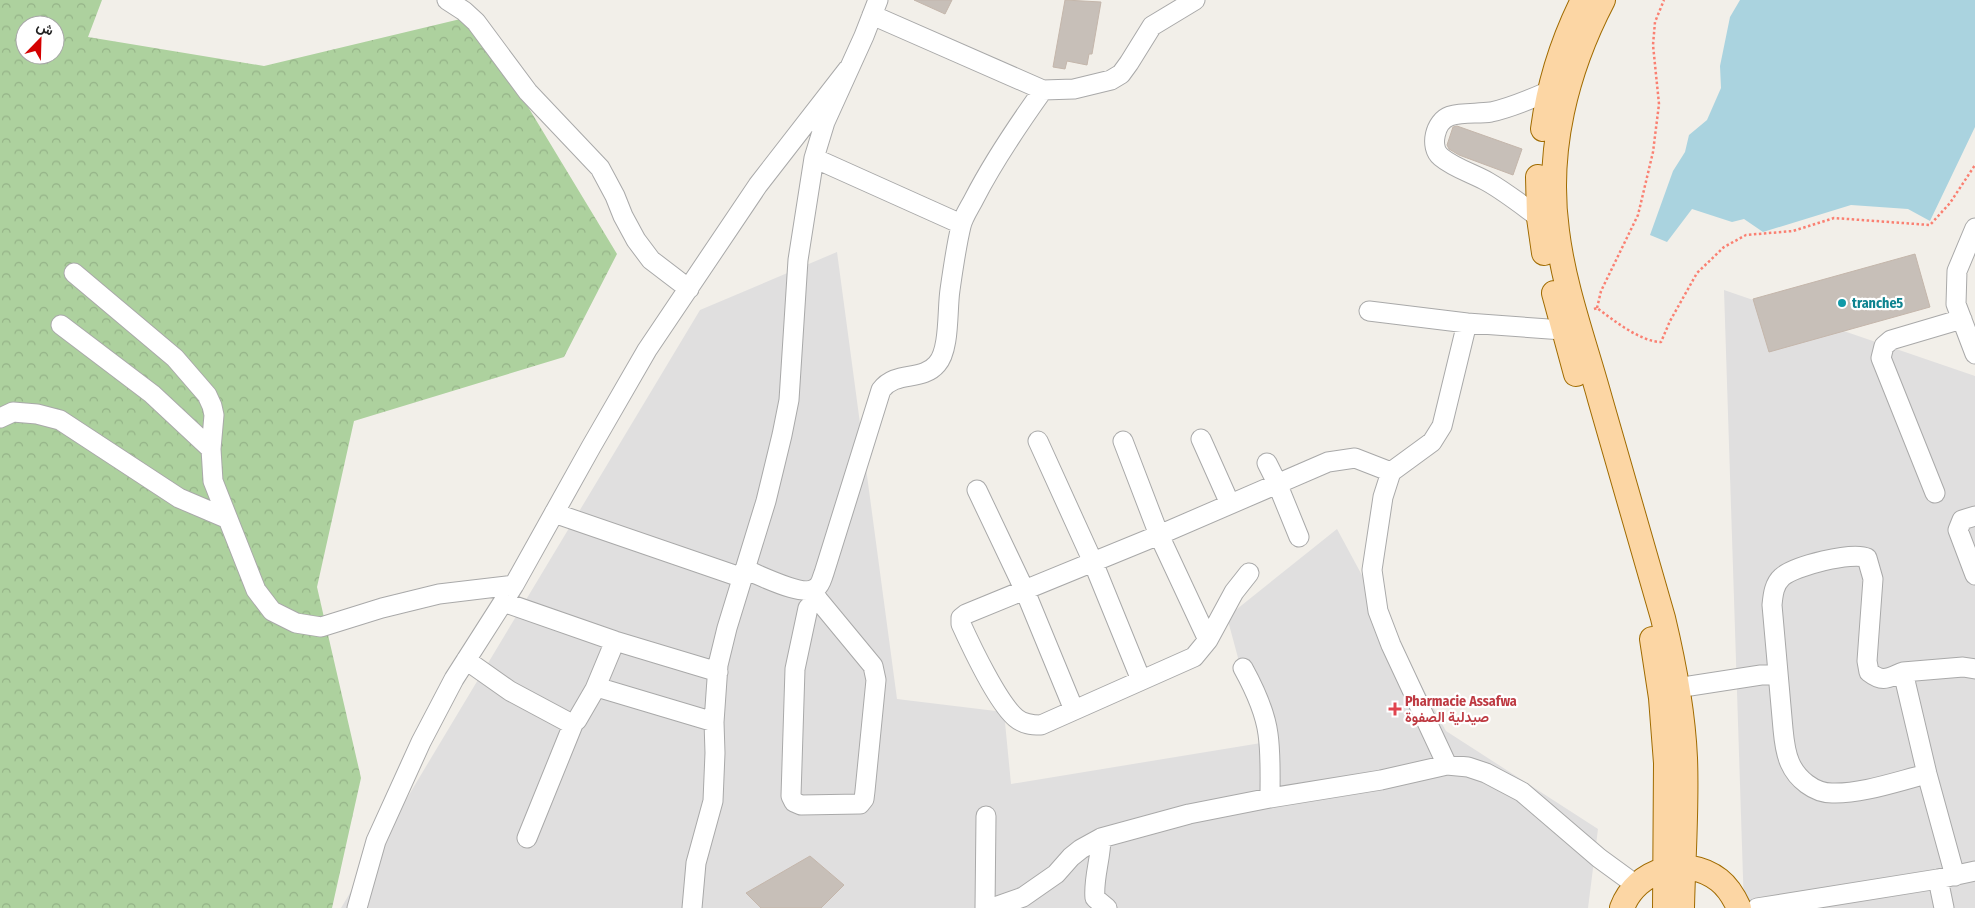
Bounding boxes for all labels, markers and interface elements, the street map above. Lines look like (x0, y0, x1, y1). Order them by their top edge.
north arrow (15, 15, 65, 65)
text: ش (34, 17, 56, 40)
place label: tranche5 (1852, 295, 1903, 312)
marker: tranche5 (1836, 297, 1848, 309)
place label: Pharmacie Assafwa صيدلية الصفوة (1405, 693, 1517, 726)
marker: Pharmacie Assafwa صيدلية الصفوة (1389, 703, 1401, 715)

